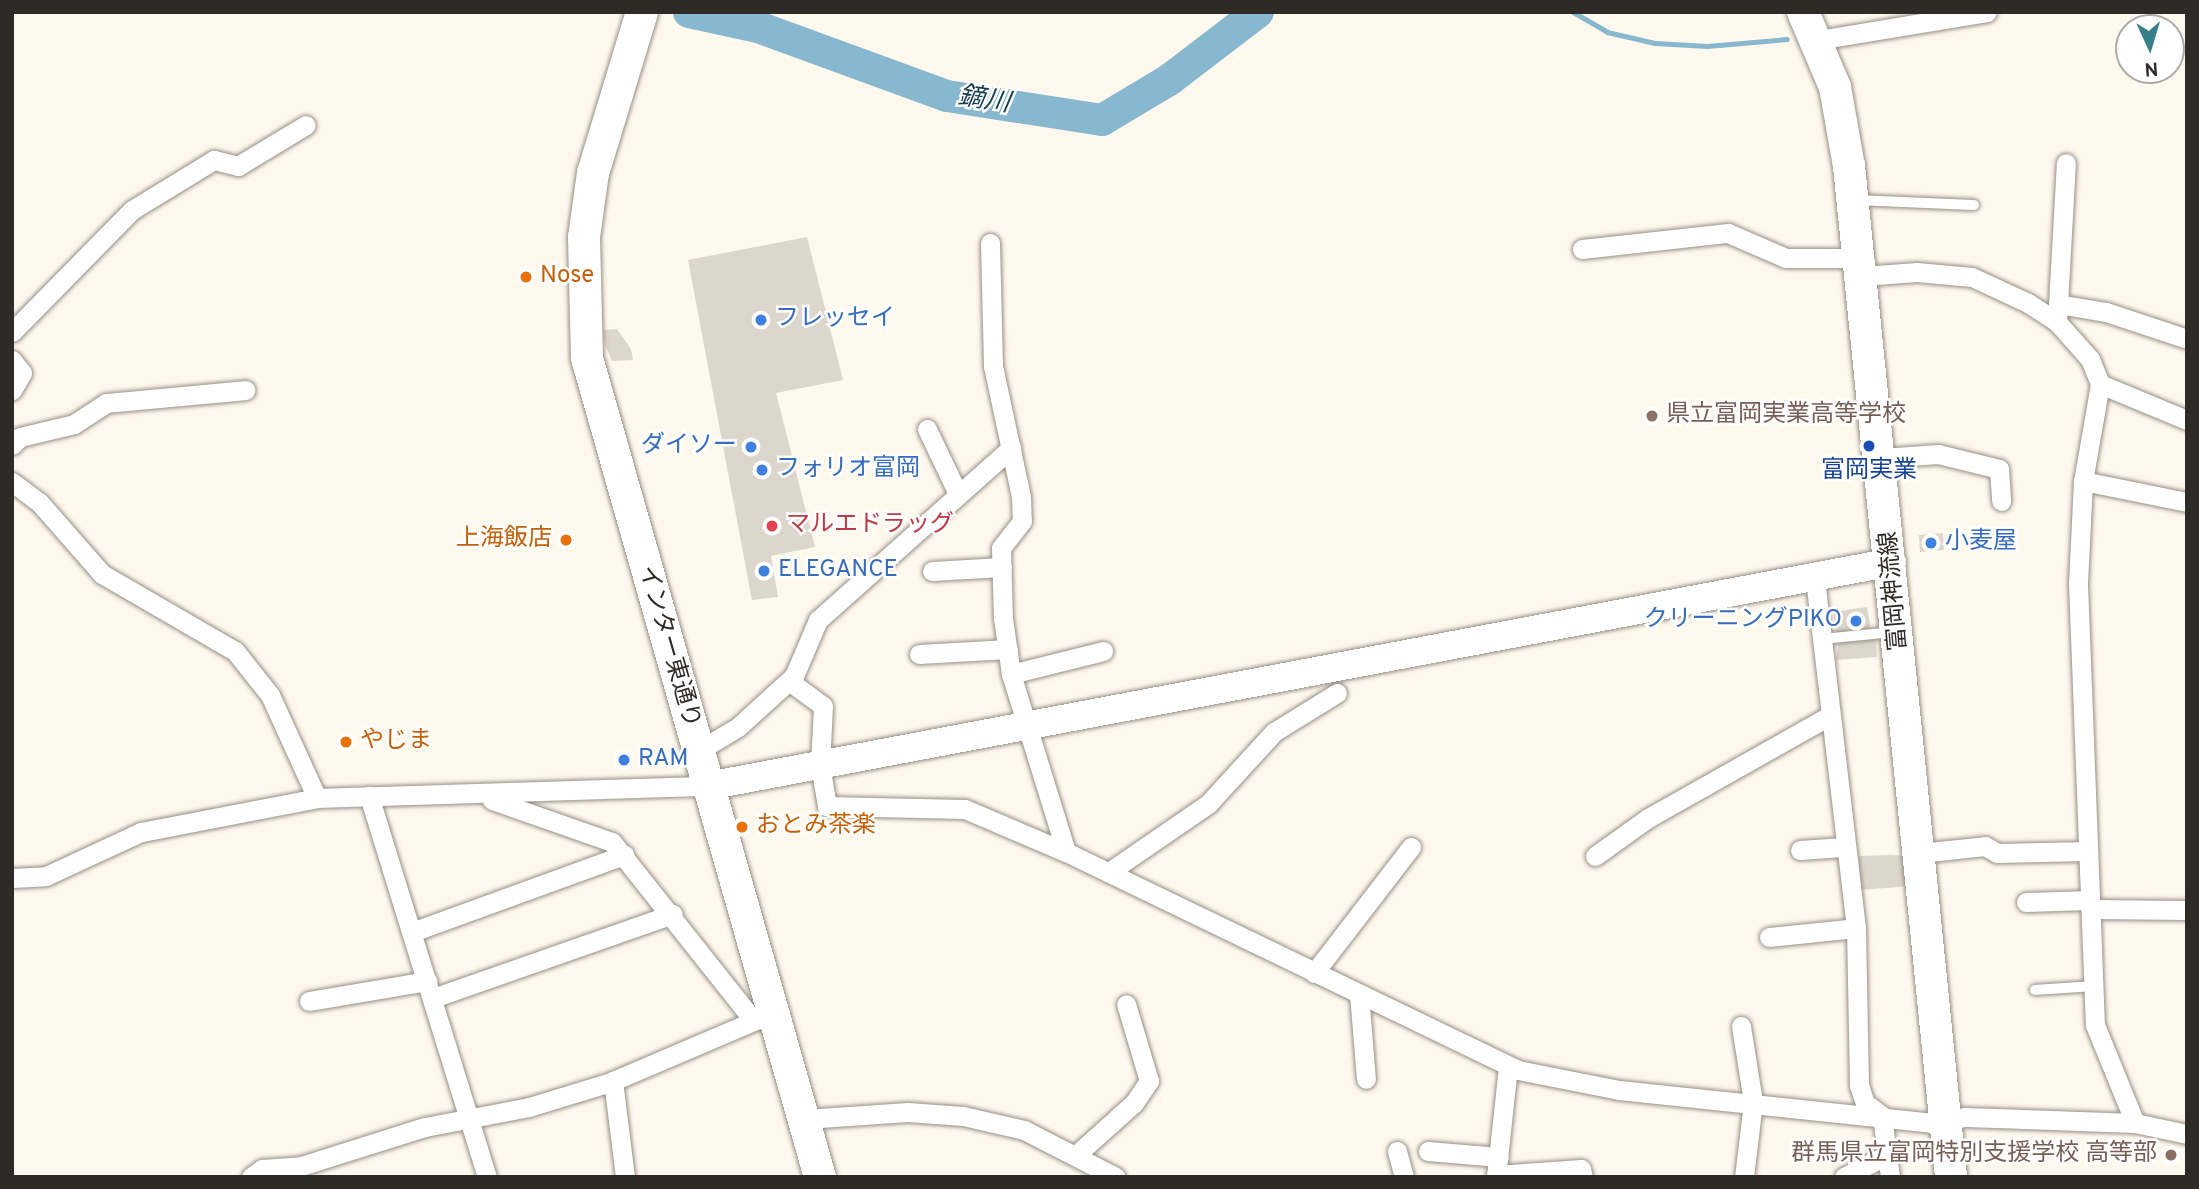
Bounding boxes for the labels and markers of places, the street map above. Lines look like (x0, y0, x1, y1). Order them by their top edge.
place label: Nose (540, 263, 594, 291)
marker: Nose (518, 269, 534, 285)
place label: フレッセイ (775, 306, 895, 334)
marker: フレッセイ (753, 312, 769, 328)
place label: 県立富岡実業高等学校 (1666, 402, 1906, 430)
marker: 県立富岡実業高等学校 (1644, 408, 1660, 424)
place label: ダイソー (641, 433, 737, 461)
marker: 富岡実業 (1861, 438, 1877, 454)
marker: ダイソー (743, 439, 759, 455)
place label: フォリオ富岡 (776, 456, 920, 484)
place label: 富岡実業 (1821, 458, 1917, 486)
marker: フォリオ富岡 (754, 462, 770, 478)
place label: マルエドラッグ (786, 512, 954, 540)
marker: マルエドラッグ (764, 518, 780, 534)
place label: 上海飯店 (456, 526, 552, 554)
place label: 小麦屋 (1945, 529, 2017, 557)
marker: 上海飯店 (558, 532, 574, 548)
marker: 小麦屋 (1923, 535, 1939, 551)
place label: ELEGANCE (778, 557, 898, 585)
marker: ELEGANCE (756, 563, 772, 579)
place label: クリーニングPIKO (1644, 607, 1842, 635)
marker: クリーニングPIKO (1848, 613, 1864, 629)
place label: やじま (360, 728, 432, 756)
marker: やじま (338, 734, 354, 750)
place label: RAM (638, 746, 688, 774)
marker: RAM (616, 752, 632, 768)
place label: おとみ茶楽 (756, 813, 876, 841)
marker: おとみ茶楽 (734, 819, 750, 835)
place label: 群馬県立富岡特別支援学校 高等部 (1791, 1141, 2157, 1169)
marker: 群馬県立富岡特別支援学校 高等部 (2163, 1147, 2179, 1163)

